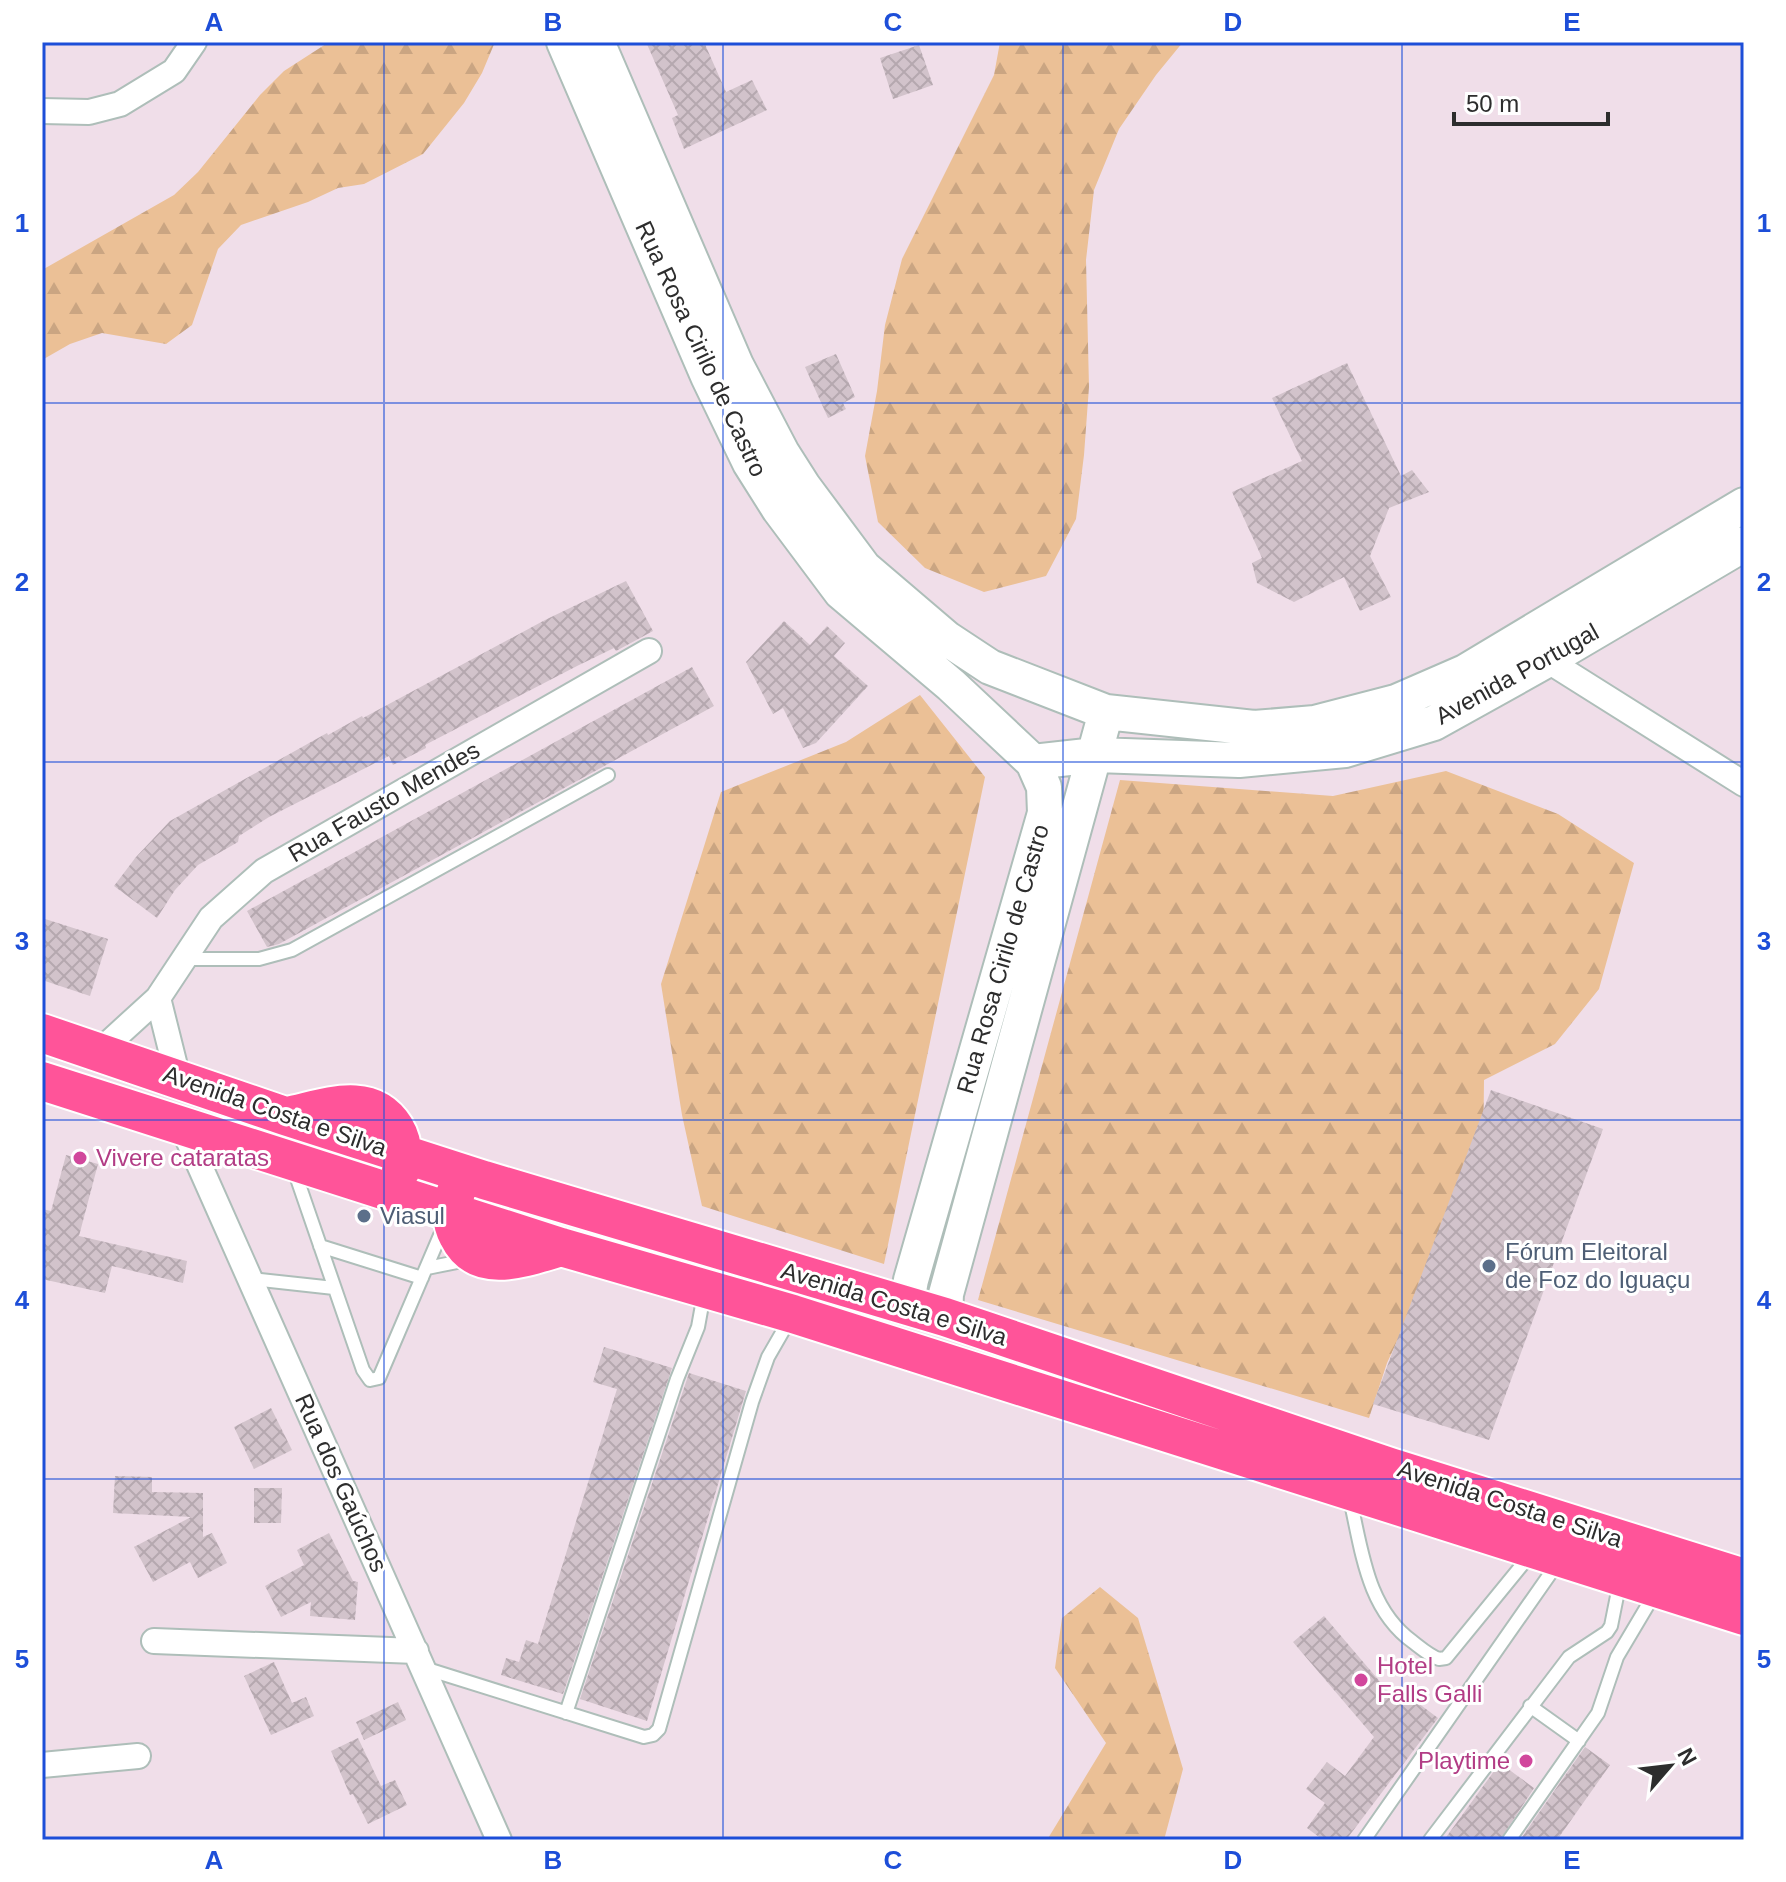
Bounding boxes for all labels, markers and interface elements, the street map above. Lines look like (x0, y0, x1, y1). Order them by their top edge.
text: A (205, 7, 224, 37)
text: B (544, 7, 562, 37)
text: C (884, 7, 903, 37)
text: D (1224, 7, 1242, 37)
text: E (1563, 7, 1581, 37)
scale bar (1454, 76, 1608, 126)
text: 50 m (1466, 90, 1519, 117)
text: 1 (15, 208, 29, 238)
text: 1 (1757, 208, 1771, 238)
street label: Rua Rosa Cirilo de Castro (630, 217, 773, 481)
text: 2 (15, 567, 29, 597)
text: 2 (1757, 567, 1771, 597)
street label: Avenida Portugal (1430, 618, 1603, 730)
street label: Rua Fausto Mendes (283, 736, 484, 867)
street label: Rua Rosa Cirilo de Castro (951, 821, 1054, 1097)
text: 3 (15, 926, 29, 956)
text: 3 (1757, 926, 1771, 956)
street label: Avenida Costa e Silva (160, 1060, 391, 1162)
place label: Vivere cataratas (96, 1144, 269, 1171)
marker: Vivere cataratas (71, 1149, 89, 1167)
place label: Viasul (380, 1202, 445, 1229)
marker: Viasul (355, 1207, 373, 1225)
place label: Fórum Eleitoral de Foz do Iguaçu (1505, 1238, 1690, 1293)
street label: Avenida Costa e Silva (778, 1256, 1011, 1351)
marker: Fórum Eleitoral de Foz do Iguaçu (1480, 1257, 1498, 1275)
text: 4 (15, 1285, 30, 1315)
text: 4 (1757, 1285, 1772, 1315)
street label: Rua dos Gaúchos (290, 1390, 393, 1576)
street label: Avenida Costa e Silva (1395, 1454, 1626, 1553)
text: 5 (15, 1644, 29, 1674)
text: 5 (1757, 1644, 1771, 1674)
place label: Hotel Falls Galli (1377, 1652, 1482, 1707)
marker: Hotel Falls Galli (1352, 1671, 1370, 1689)
north arrow (1630, 1726, 1710, 1806)
text: N (1672, 1744, 1702, 1770)
place label: Playtime (1418, 1747, 1510, 1774)
marker: Playtime (1517, 1752, 1535, 1770)
text: A (205, 1845, 224, 1875)
text: B (544, 1845, 562, 1875)
text: C (884, 1845, 903, 1875)
text: D (1224, 1845, 1242, 1875)
text: E (1563, 1845, 1581, 1875)

